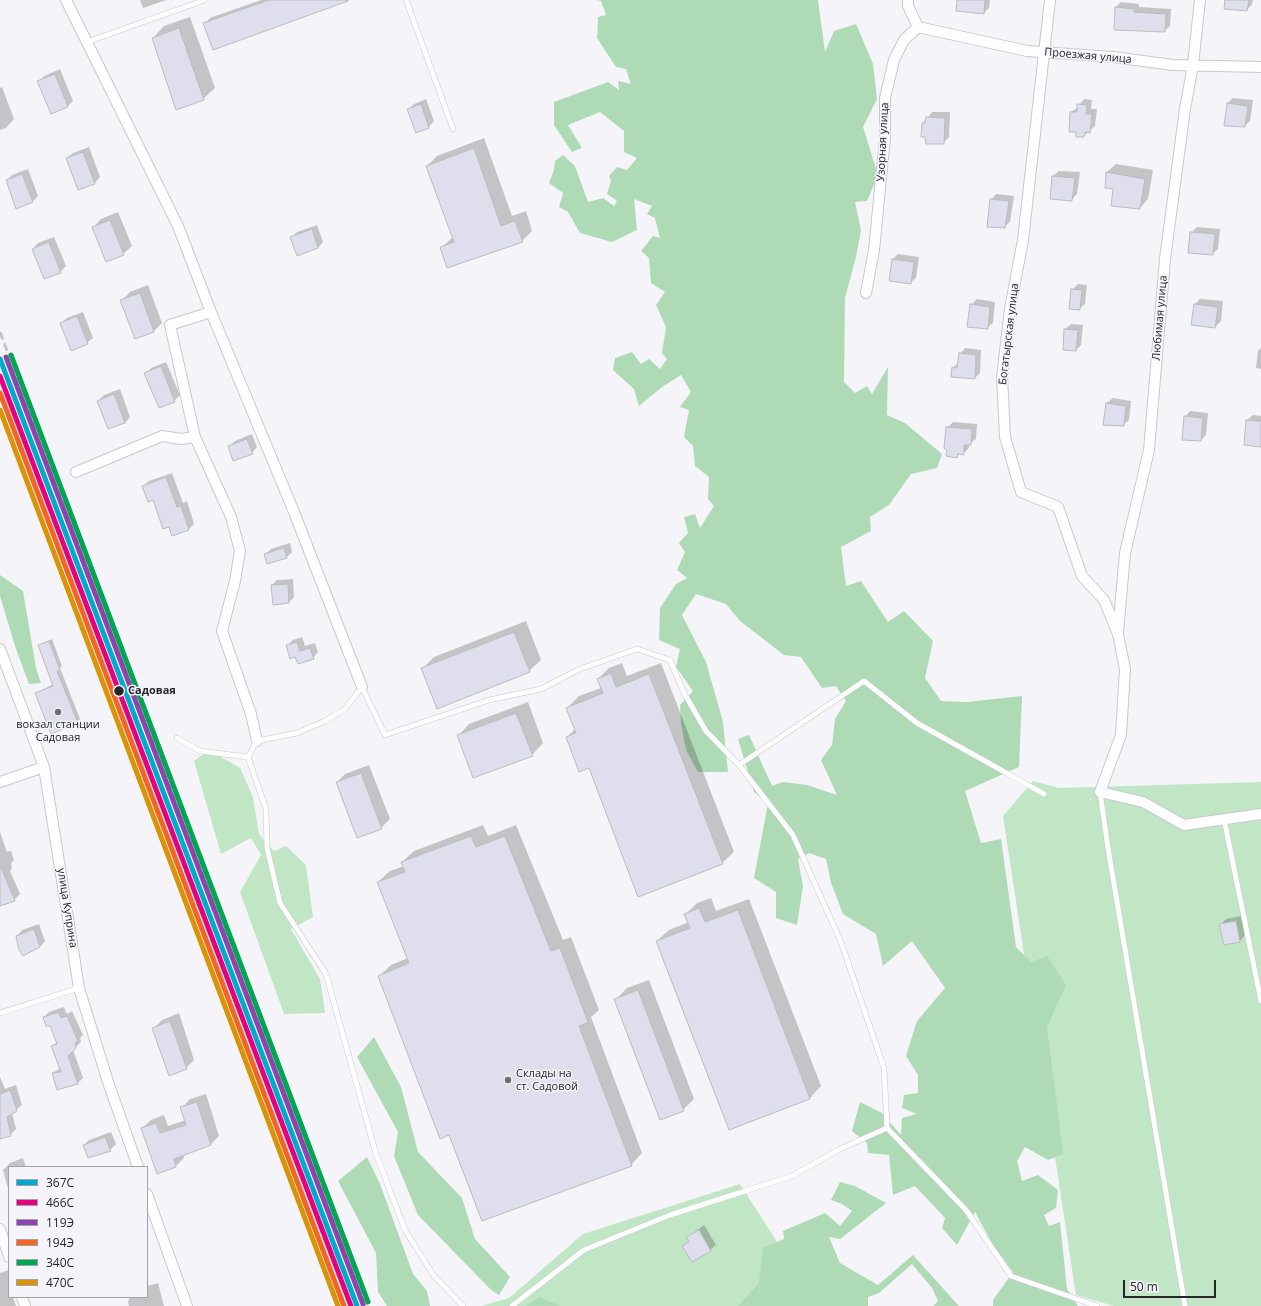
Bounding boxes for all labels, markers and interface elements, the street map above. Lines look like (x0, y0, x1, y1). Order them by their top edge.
street label: Проезжая улица (1044, 46, 1132, 66)
street label: Узорная улица (874, 102, 892, 182)
street label: Любимая улица (1150, 275, 1170, 361)
street label: Богатырская улица (996, 282, 1022, 386)
marker: Садовая (112, 684, 126, 698)
place label: Садовая (128, 684, 176, 698)
marker: вокзал станции Садовая (53, 707, 63, 717)
place label: вокзал станции Садовая (16, 718, 100, 744)
street label: улица Куприна (54, 867, 80, 949)
place label: Склады на ст. Садовой (516, 1067, 578, 1093)
marker: Склады на ст. Садовой (503, 1075, 513, 1085)
legend (8, 1166, 148, 1298)
text: 367С (46, 1174, 74, 1191)
text: 466С (46, 1194, 74, 1211)
text: 119Э (46, 1214, 74, 1231)
text: 194Э (46, 1234, 74, 1251)
text: 340С (46, 1254, 74, 1271)
scale bar (1125, 1272, 1218, 1298)
text: 470С (46, 1274, 74, 1291)
text: 50 m (1130, 1278, 1158, 1295)

